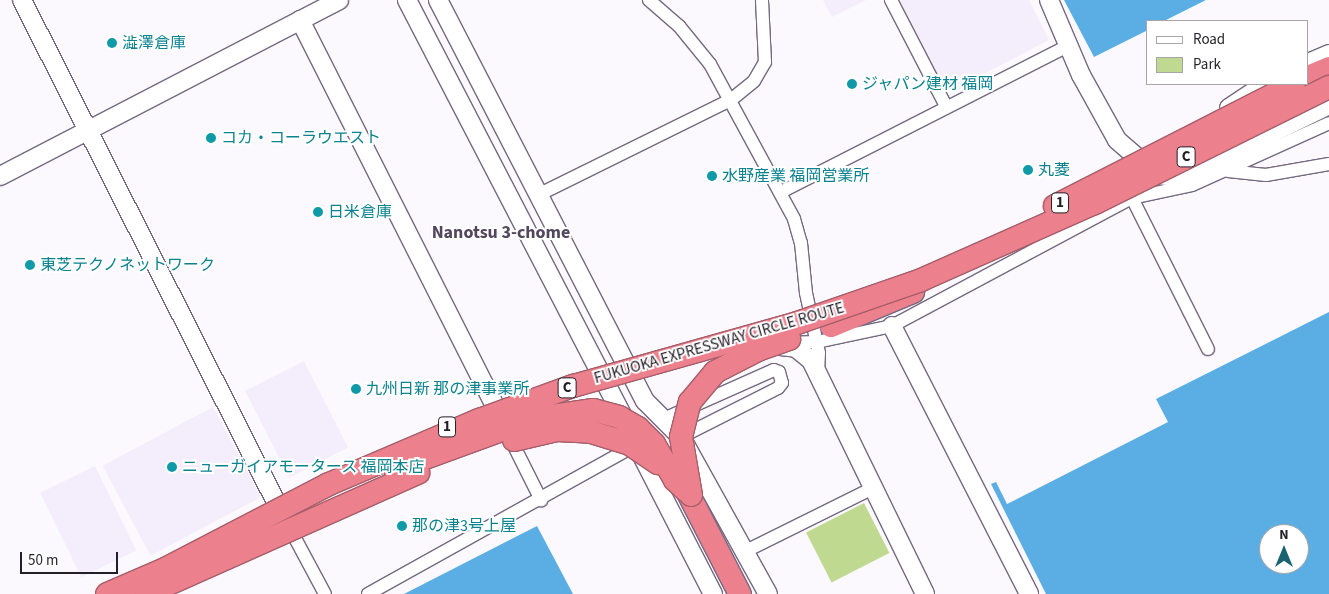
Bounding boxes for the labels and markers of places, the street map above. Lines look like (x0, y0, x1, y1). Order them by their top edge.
place label: 澁澤倉庫 (122, 33, 186, 53)
marker: 澁澤倉庫 (106, 37, 118, 49)
place label: ジャパン建材 福岡 (862, 74, 993, 94)
marker: ジャパン建材 福岡 (846, 78, 858, 90)
place label: コカ・コーラウエスト (221, 128, 381, 148)
marker: コカ・コーラウエスト (205, 132, 217, 144)
place label: 丸菱 (1038, 160, 1070, 180)
marker: 丸菱 (1022, 164, 1034, 176)
place label: 水野産業 福岡営業所 (722, 166, 869, 186)
marker: 水野産業 福岡営業所 (706, 170, 718, 182)
place label: 日米倉庫 (328, 202, 392, 222)
marker: 日米倉庫 (312, 206, 324, 218)
place label: 東芝テクノネットワーク (40, 255, 216, 275)
marker: 東芝テクノネットワーク (24, 259, 36, 271)
place label: 九州日新 那の津事業所 (366, 379, 529, 399)
marker: 九州日新 那の津事業所 (350, 383, 362, 395)
place label: ニューガイアモータース 福岡本店 (182, 457, 425, 477)
marker: ニューガイアモータース 福岡本店 (166, 461, 178, 473)
place label: 那の津3号上屋 (412, 516, 516, 536)
marker: 那の津3号上屋 (396, 520, 408, 532)

